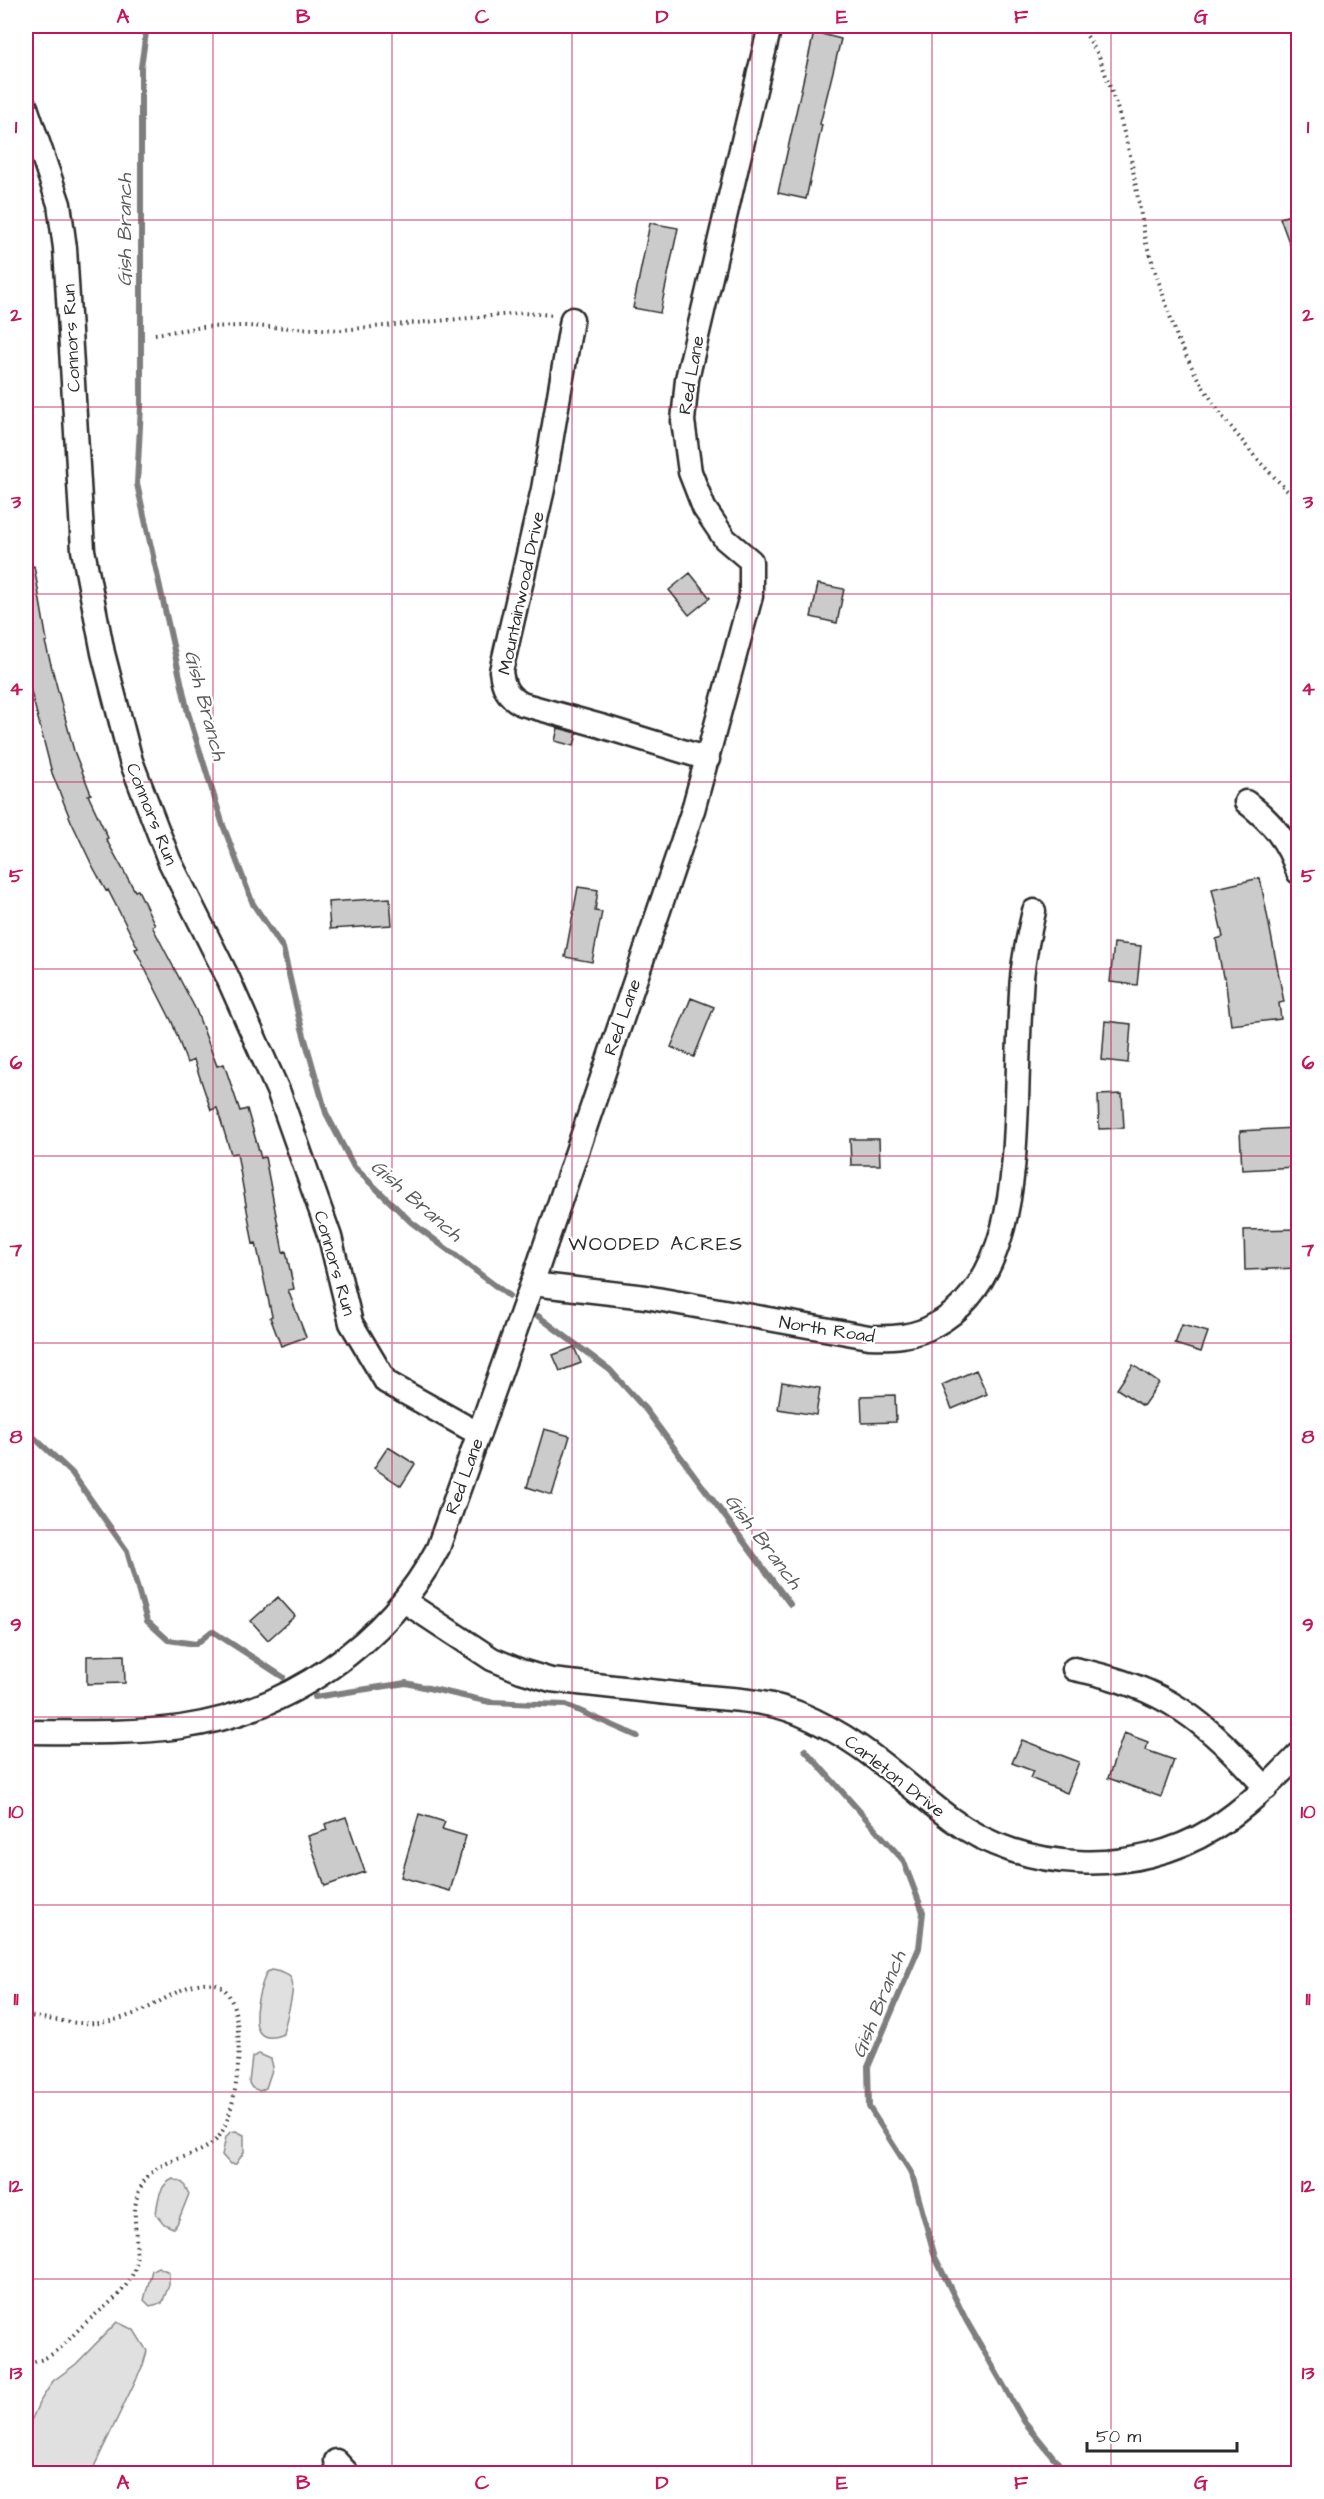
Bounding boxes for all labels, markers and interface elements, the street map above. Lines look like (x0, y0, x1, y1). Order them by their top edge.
text: A (117, 3, 130, 31)
text: B (296, 3, 311, 31)
text: C (475, 3, 490, 31)
text: D (656, 3, 669, 31)
text: E (836, 3, 848, 31)
text: F (1014, 3, 1029, 31)
text: G (1194, 3, 1208, 31)
text: 1 (15, 113, 18, 141)
text: 1 (1307, 113, 1310, 141)
water label: Gish Branch (111, 172, 139, 286)
street label: Connors Run (56, 283, 87, 393)
text: 2 (9, 301, 22, 329)
text: 2 (1301, 301, 1314, 329)
street label: Red Lane (672, 334, 711, 416)
text: 3 (10, 488, 22, 516)
text: 3 (1302, 488, 1314, 516)
street label: Mountainwood Drive (492, 509, 551, 677)
water label: Gish Branch (177, 647, 233, 764)
text: 4 (9, 675, 23, 703)
text: 4 (1301, 675, 1315, 703)
street label: Connors Run (120, 759, 183, 869)
text: 5 (9, 862, 24, 890)
text: 5 (1301, 862, 1316, 890)
street label: Red Lane (598, 975, 647, 1059)
text: 6 (10, 1049, 23, 1077)
text: 6 (1302, 1049, 1315, 1077)
water label: Gish Branch (365, 1153, 469, 1249)
street label: Connors Run (308, 1208, 361, 1319)
district label: WOODED ACRES (568, 1230, 744, 1258)
text: 7 (9, 1236, 23, 1264)
text: 7 (1301, 1236, 1315, 1264)
street label: North Road (778, 1310, 876, 1349)
text: 8 (10, 1423, 23, 1451)
text: 8 (1302, 1423, 1315, 1451)
street label: Red Lane (439, 1434, 490, 1518)
water label: Gish Branch (718, 1488, 809, 1596)
text: 9 (10, 1611, 22, 1639)
text: 9 (1302, 1611, 1314, 1639)
street label: Carleton Drive (839, 1729, 950, 1824)
text: 10 (8, 1798, 24, 1826)
text: 10 (1300, 1798, 1316, 1826)
water label: Gish Branch (845, 1946, 913, 2062)
text: 11 (13, 1985, 19, 2013)
text: 11 (1305, 1985, 1311, 2013)
text: 12 (9, 2172, 24, 2200)
text: 12 (1301, 2172, 1316, 2200)
text: 13 (10, 2359, 23, 2387)
text: 13 (1302, 2359, 1315, 2387)
scale bar (1087, 2415, 1237, 2453)
text: 50 m (1096, 2424, 1141, 2449)
text: A (117, 2469, 130, 2497)
text: B (296, 2469, 311, 2497)
text: C (475, 2469, 490, 2497)
text: D (656, 2469, 669, 2497)
text: E (836, 2469, 848, 2497)
text: F (1014, 2469, 1029, 2497)
text: G (1194, 2469, 1208, 2497)

